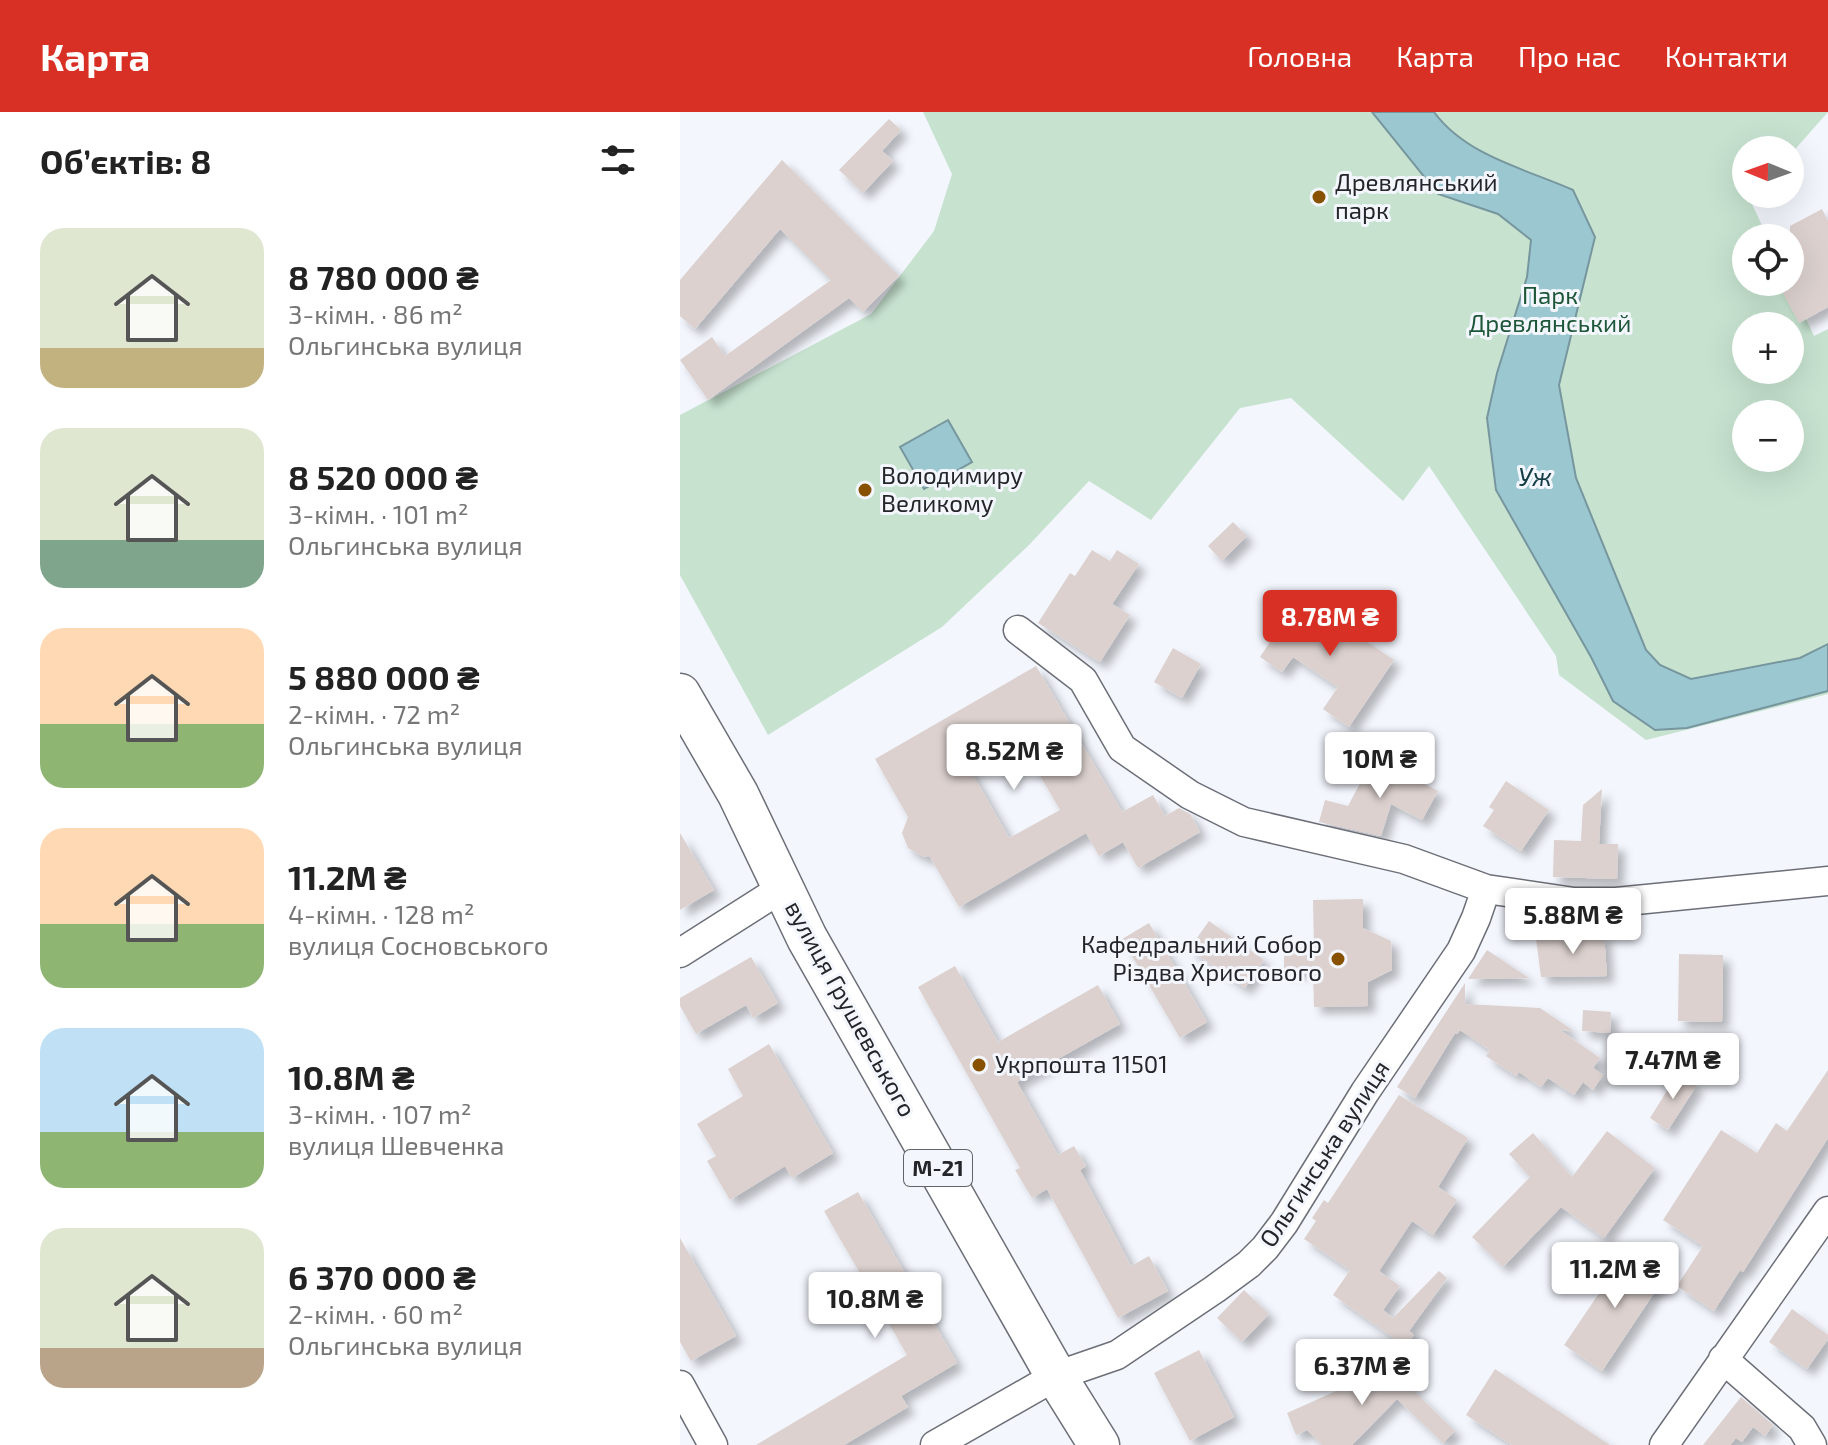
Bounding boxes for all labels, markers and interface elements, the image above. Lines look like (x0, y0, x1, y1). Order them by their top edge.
text: Карта (40, 33, 150, 79)
text: Головна (1247, 39, 1352, 73)
text: Карта (1396, 39, 1474, 73)
text: Про нас (1518, 39, 1621, 73)
text: Контакти (1665, 39, 1788, 73)
north arrow (1732, 136, 1804, 208)
map controls (1732, 136, 1804, 472)
icon: filters (596, 138, 640, 182)
text: Об’єктів: 8 (40, 140, 211, 181)
place label: Древлянський парк (1335, 167, 1498, 224)
marker: Древлянський парк (1310, 188, 1328, 206)
button: locate (1732, 224, 1804, 296)
text: 8 780 000 ₴ (288, 256, 479, 297)
icon: home (104, 260, 200, 356)
park label: Парк Древлянський (1469, 280, 1631, 337)
text: 3-кімн. · 86 m² (288, 298, 463, 329)
button: + (1732, 312, 1804, 384)
text: Ольгинська вулиця (288, 329, 523, 360)
button: − (1732, 400, 1804, 472)
text: 8 520 000 ₴ (288, 456, 478, 497)
icon: home (104, 460, 200, 556)
place label: Володимиру Великому (881, 460, 1023, 518)
water label: Уж (1518, 460, 1552, 491)
marker: Володимиру Великому (856, 481, 874, 499)
text: 3-кімн. · 101 m² (288, 498, 469, 529)
text: Ольгинська вулиця (288, 529, 523, 560)
pin: 8.78M ₴ (1256, 590, 1404, 658)
text: 8.78M ₴ (1281, 600, 1379, 631)
text: 5 880 000 ₴ (288, 656, 480, 697)
icon: home (104, 660, 200, 756)
text: 2-кімн. · 72 m² (288, 698, 460, 729)
pin: 8.52M ₴ (940, 724, 1088, 792)
text: Ольгинська вулиця (288, 729, 523, 760)
pin: 10M ₴ (1324, 732, 1436, 800)
text: 8.52M ₴ (965, 734, 1063, 765)
text: 10M ₴ (1343, 742, 1417, 773)
text: 11.2M ₴ (288, 856, 407, 897)
icon: home (104, 860, 200, 956)
pin: 5.88M ₴ (1499, 888, 1647, 956)
street label: вулиця Грушевського (779, 895, 923, 1122)
text: 4-кімн. · 128 m² (288, 898, 474, 929)
text: 5.88M ₴ (1523, 898, 1623, 929)
text: вулиця Сосновського (288, 929, 549, 960)
place label: Кафедральний Собор Різдва Христового (1081, 929, 1322, 986)
marker: Кафедральний Собор Різдва Христового (1329, 950, 1347, 968)
pin: 7.47M ₴ (1599, 1033, 1747, 1101)
text: 7.47M ₴ (1625, 1043, 1721, 1074)
place label: Укрпошта 11501 (995, 1049, 1168, 1078)
street label: Ольгинська вулиця (1253, 1055, 1396, 1252)
text: 10.8M ₴ (288, 1056, 415, 1097)
marker: Укрпошта 11501 (970, 1056, 988, 1074)
icon: home (104, 1060, 200, 1156)
text: 3-кімн. · 107 m² (288, 1098, 472, 1129)
text: вулиця Шевченка (288, 1129, 504, 1160)
road number: М-21 (904, 1150, 972, 1186)
pin: 11.2M ₴ (1541, 1242, 1689, 1310)
text: 11.2M ₴ (1570, 1252, 1660, 1283)
text: 6 370 000 ₴ (288, 1256, 476, 1297)
icon: home (104, 1260, 200, 1356)
pin: 10.8M ₴ (801, 1272, 949, 1340)
text: 10.8M ₴ (827, 1282, 923, 1313)
text: 2-кімн. · 60 m² (288, 1298, 463, 1329)
text: Ольгинська вулиця (288, 1329, 523, 1360)
pin: 6.37M ₴ (1288, 1339, 1436, 1407)
text: 6.37M ₴ (1314, 1349, 1410, 1380)

